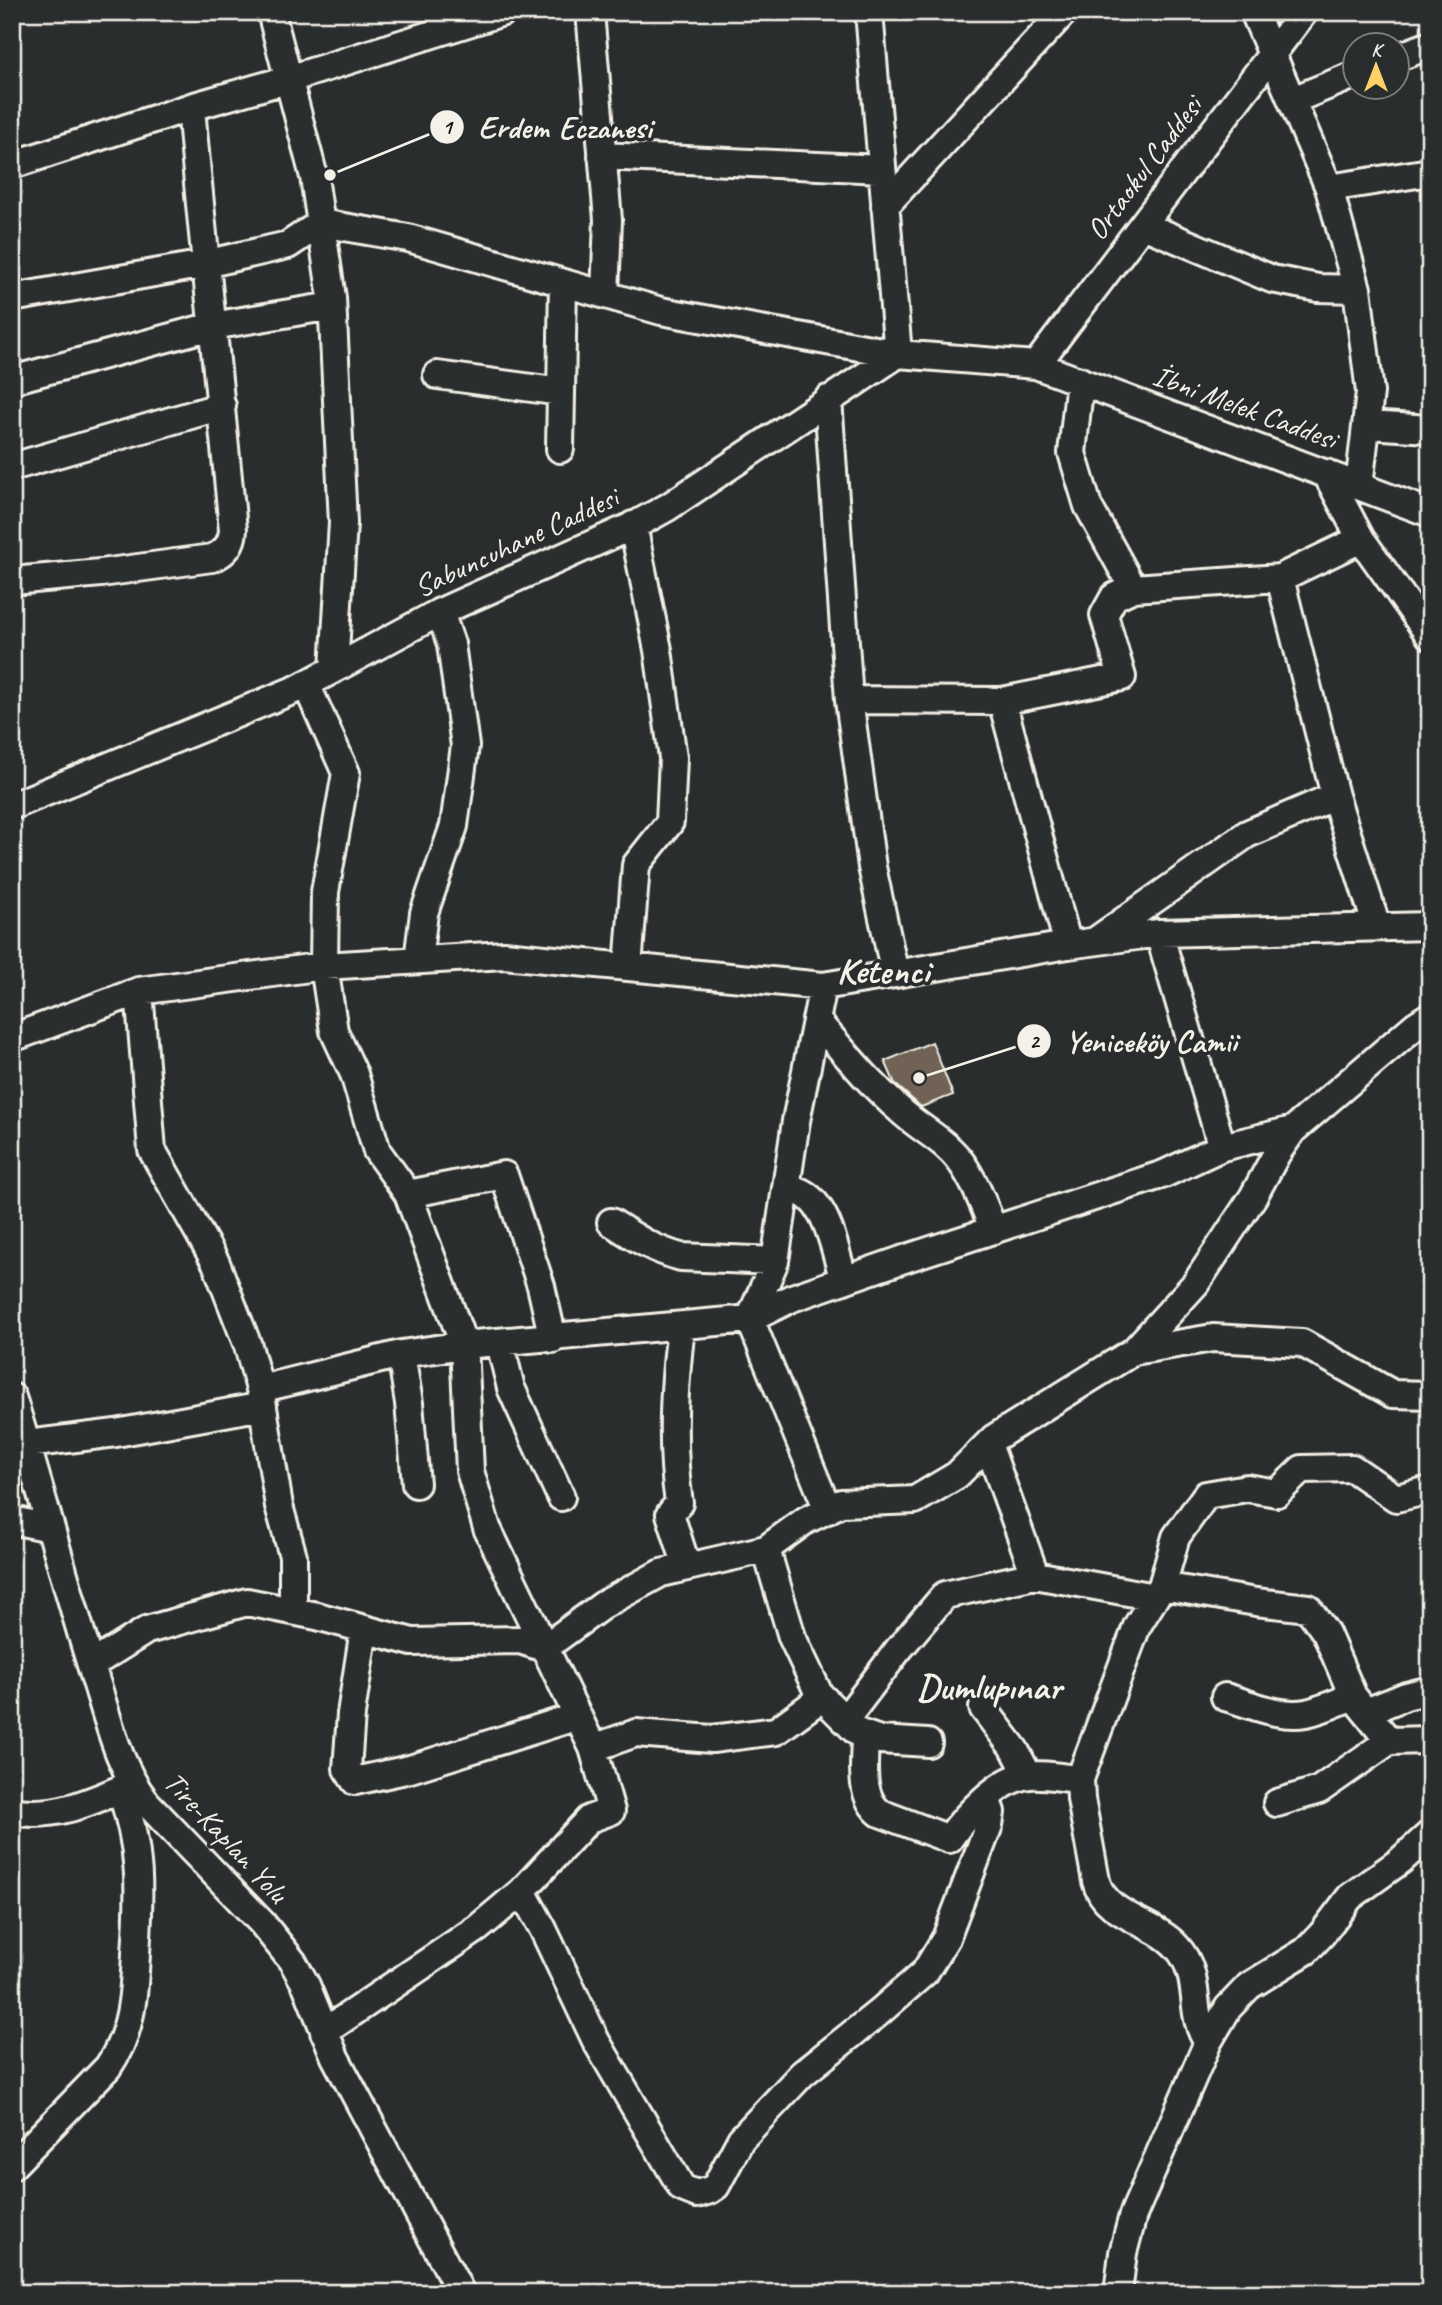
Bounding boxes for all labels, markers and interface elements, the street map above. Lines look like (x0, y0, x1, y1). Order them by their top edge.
north arrow (1340, 32, 1410, 102)
text: K (1371, 38, 1385, 62)
street label: Ortaokul Caddesi (1078, 86, 1212, 247)
callout: Erdem Eczanesi (429, 100, 666, 153)
text: Erdem Eczanesi (478, 107, 655, 148)
text: 1 (442, 114, 454, 140)
street label: İbni Melek Caddesi (1148, 356, 1345, 459)
street label: Sabuncuhane Caddesi (408, 477, 627, 606)
district label: Ketenci (837, 947, 934, 994)
callout: Yeniceköy Camii (1017, 1015, 1250, 1068)
text: Yeniceköy Camii (1065, 1021, 1242, 1062)
text: 2 (1029, 1028, 1041, 1054)
district label: Dumlupınar (917, 1663, 1065, 1710)
street label: Tire-Kaplan Yolu (156, 1763, 298, 1912)

